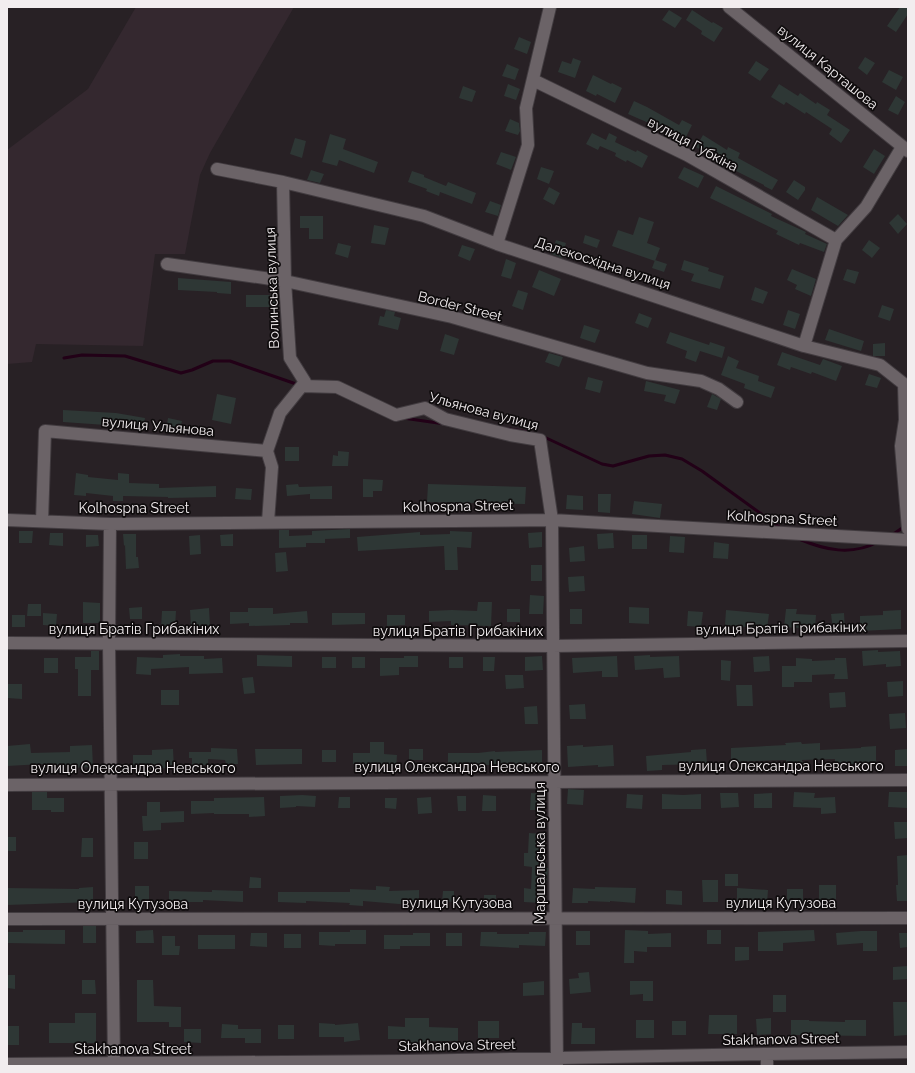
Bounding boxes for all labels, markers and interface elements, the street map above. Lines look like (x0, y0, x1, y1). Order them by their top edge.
street label: вулиця Карташова (775, 22, 881, 112)
street label: вулиця Губкіна (645, 114, 741, 174)
street label: Волинська вулиця (262, 227, 282, 349)
street label: Далекосхідна вулиця (533, 234, 673, 292)
street label: Border Street (416, 288, 504, 324)
street label: Ульянова вулиця (428, 389, 540, 433)
street label: вулиця Ульянова (101, 413, 215, 439)
street label: Kolhospna Street (402, 497, 514, 515)
street label: Kolhospna Street (79, 500, 190, 516)
street label: Kolhospna Street (726, 507, 838, 529)
street label: вулиця Братів Грибакіних (696, 619, 866, 637)
street label: вулиця Братів Грибакіних (49, 621, 219, 637)
street label: вулиця Братів Грибакіних (373, 623, 543, 639)
street label: вулиця Олександра Невського (679, 758, 884, 774)
street label: вулиця Олександра Невського (355, 759, 560, 775)
street label: вулиця Олександра Невського (31, 760, 236, 776)
street label: Маршальська вулиця (532, 782, 548, 924)
street label: вулиця Кутузова (402, 895, 512, 911)
street label: вулиця Кутузова (726, 895, 836, 911)
street label: вулиця Кутузова (78, 896, 188, 912)
street label: Stakhanova Street (722, 1030, 840, 1048)
street label: Stakhanova Street (398, 1036, 516, 1054)
street label: Stakhanova Street (74, 1041, 192, 1057)

